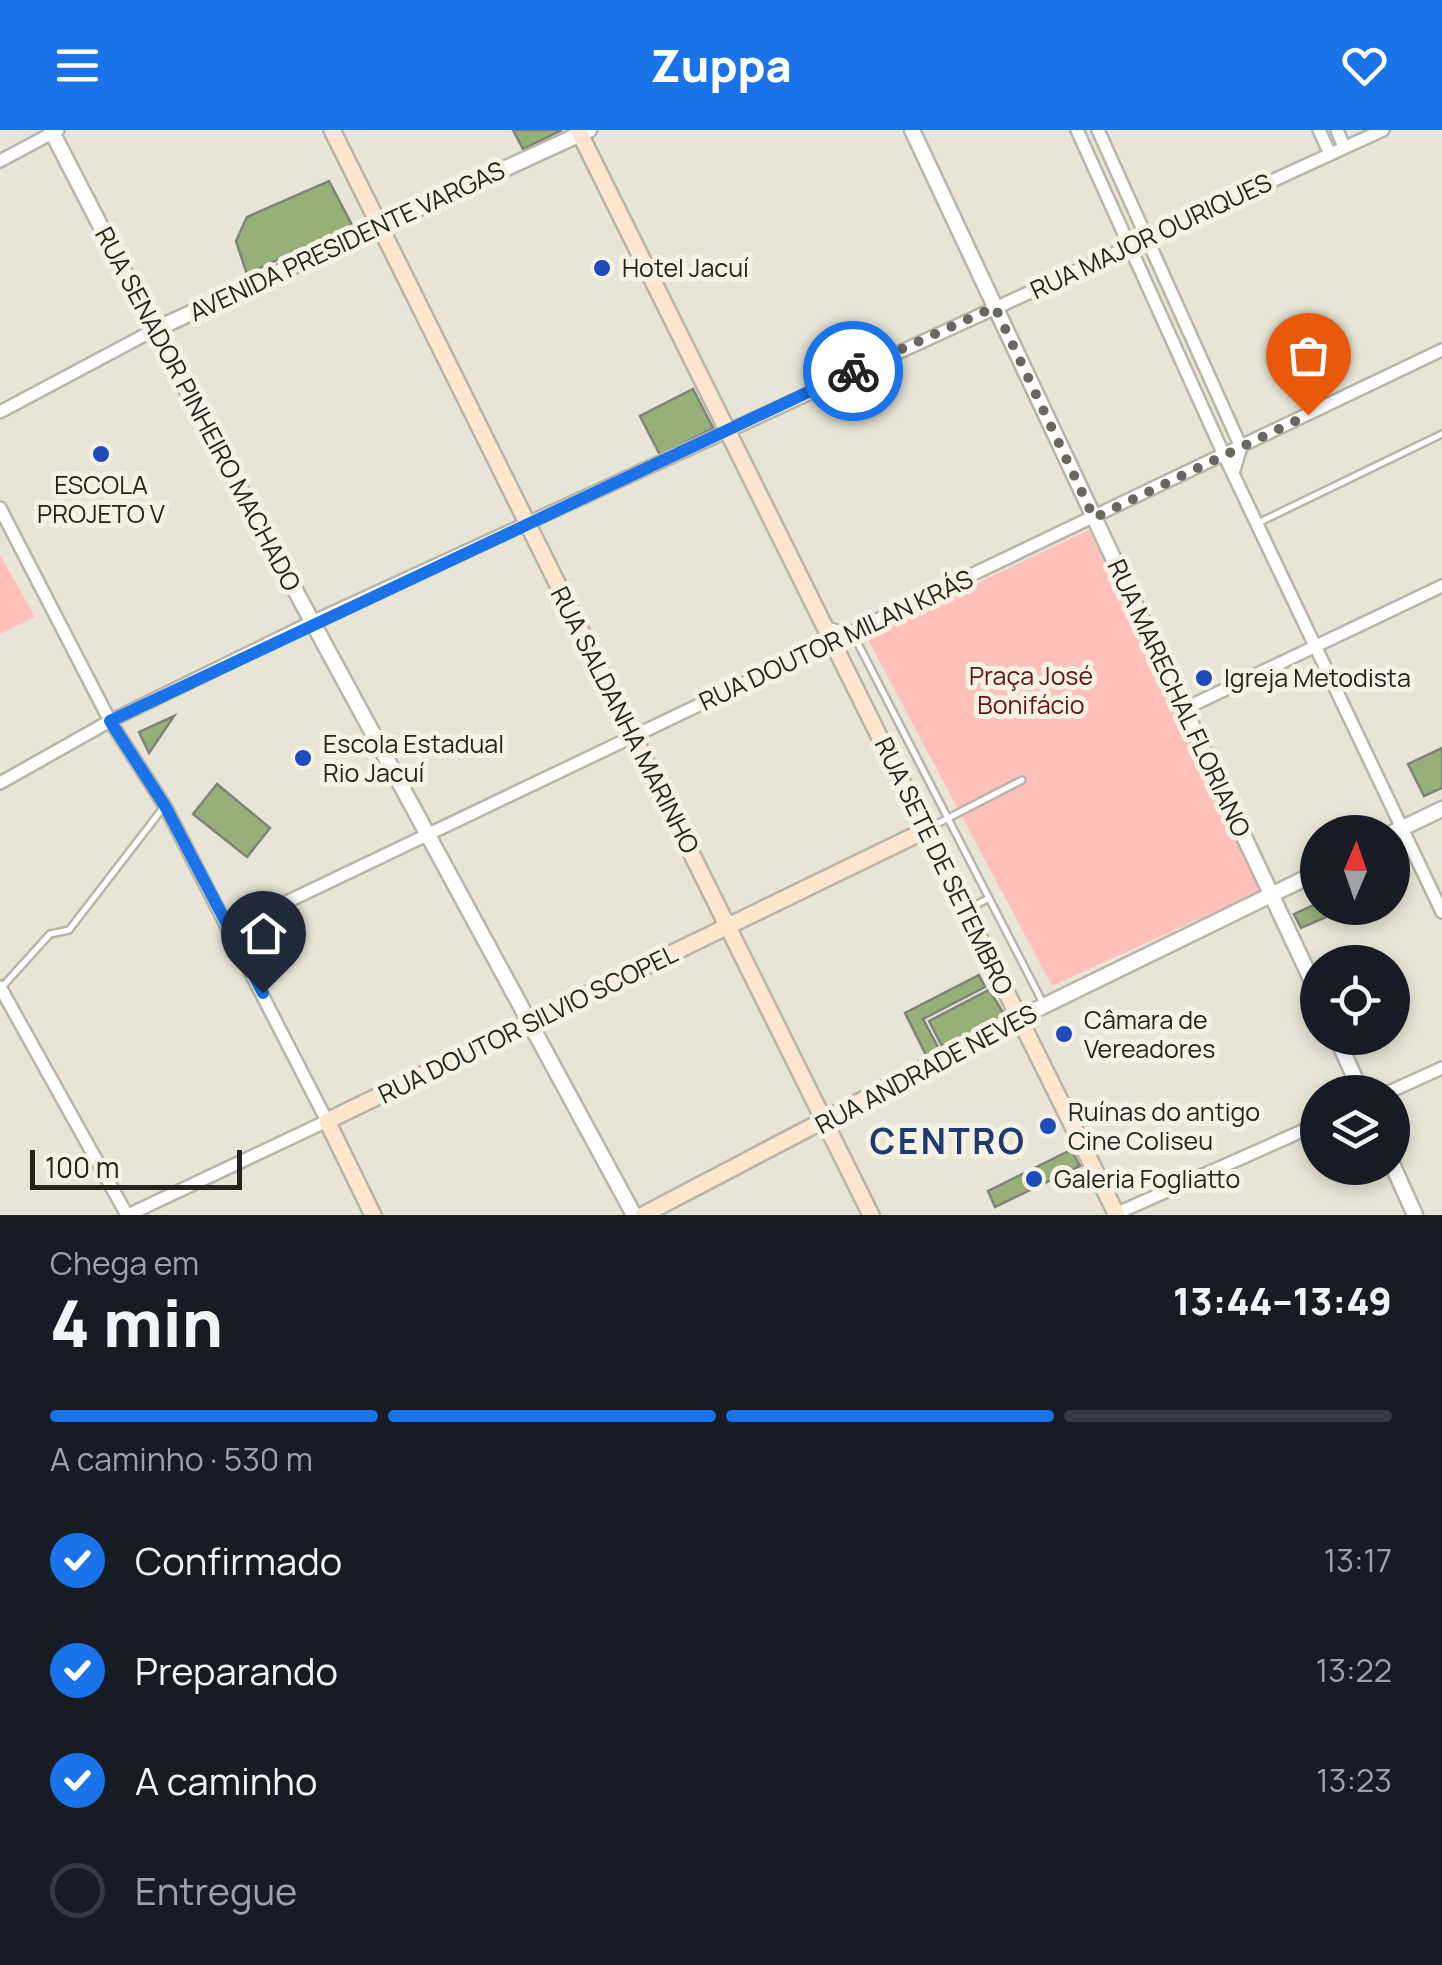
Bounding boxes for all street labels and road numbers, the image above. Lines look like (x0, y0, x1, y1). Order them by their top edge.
street label: AVENIDA PRESIDENTE VARGAS (183, 152, 510, 329)
street label: RUA MAJOR OURIQUES (1024, 164, 1277, 307)
street label: RUA SENADOR PINHEIRO MACHADO (87, 221, 310, 597)
street label: RUA MARECHAL FLORIANO (1100, 553, 1259, 842)
street label: RUA DOUTOR MILAN KRÁS (693, 561, 978, 718)
street label: RUA SALDANHA MARINHO (543, 580, 708, 859)
street label: RUA SETE DE SETEMBRO (867, 731, 1022, 1000)
street label: RUA DOUTOR SILVIO SCOPEL (372, 936, 684, 1111)
street label: RUA ANDRADE NEVES (809, 995, 1043, 1142)

